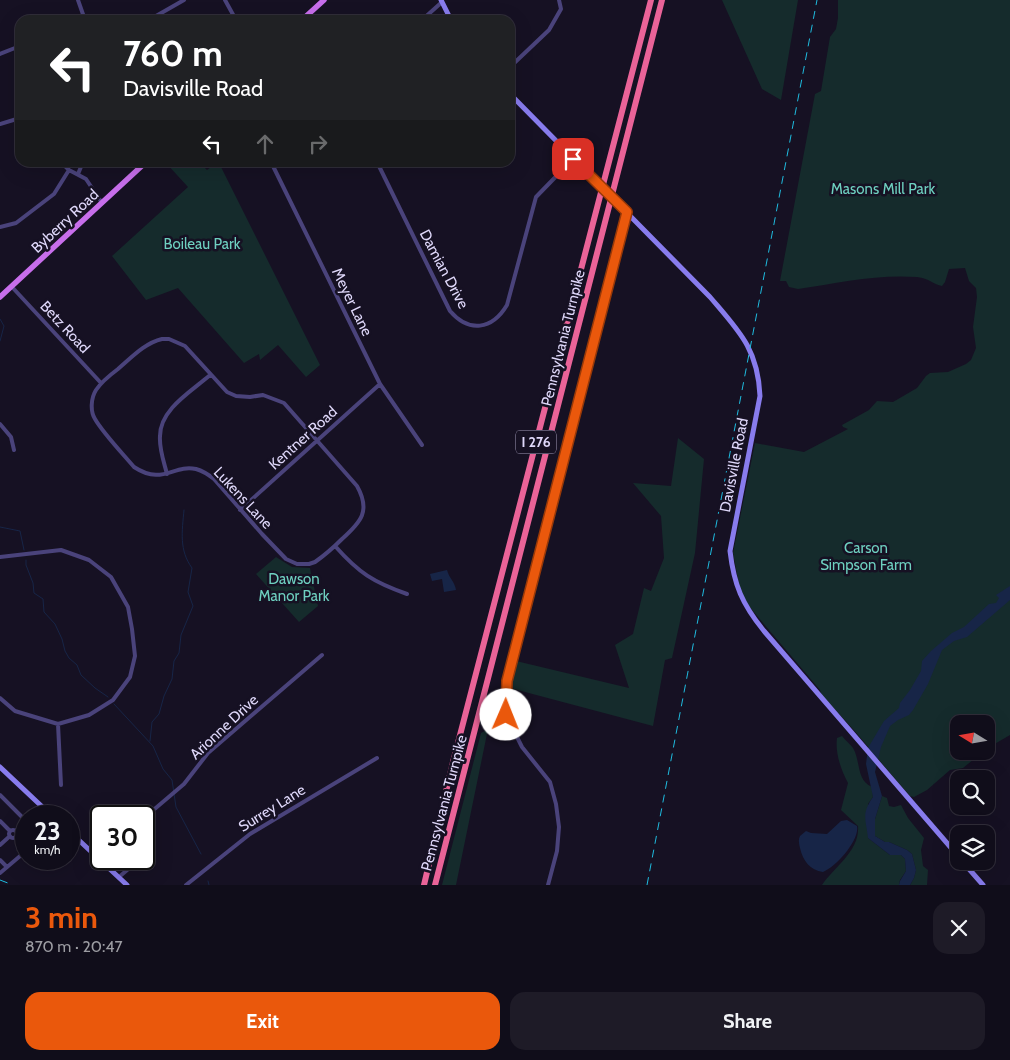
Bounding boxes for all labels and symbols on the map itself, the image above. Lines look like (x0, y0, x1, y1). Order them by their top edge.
pin (552, 138, 594, 180)
park label: Masons Mill Park (831, 180, 935, 198)
street label: Byberry Road (28, 185, 102, 257)
street label: Damian Drive (416, 226, 472, 312)
park label: Boileau Park (164, 235, 241, 253)
street label: Meyer Lane (328, 265, 376, 339)
street label: Pennsylvania Turnpike (537, 268, 589, 408)
street label: Betz Road (36, 297, 94, 357)
street label: Kentner Road (265, 403, 341, 473)
street label: Davisville Road (716, 416, 752, 514)
road number: I 276 (516, 431, 556, 454)
street label: Lukens Lane (210, 463, 276, 533)
park label: Carson Simpson Farm (820, 539, 912, 574)
park label: Dawson Manor Park (258, 570, 330, 605)
position arrow (479, 688, 531, 740)
street label: Arionne Drive (186, 691, 262, 763)
north arrow (950, 715, 995, 760)
street label: Pennsylvania Turnpike (417, 733, 471, 873)
street label: Surrey Lane (235, 780, 309, 836)
speed limit sign: 30 (90, 805, 155, 870)

